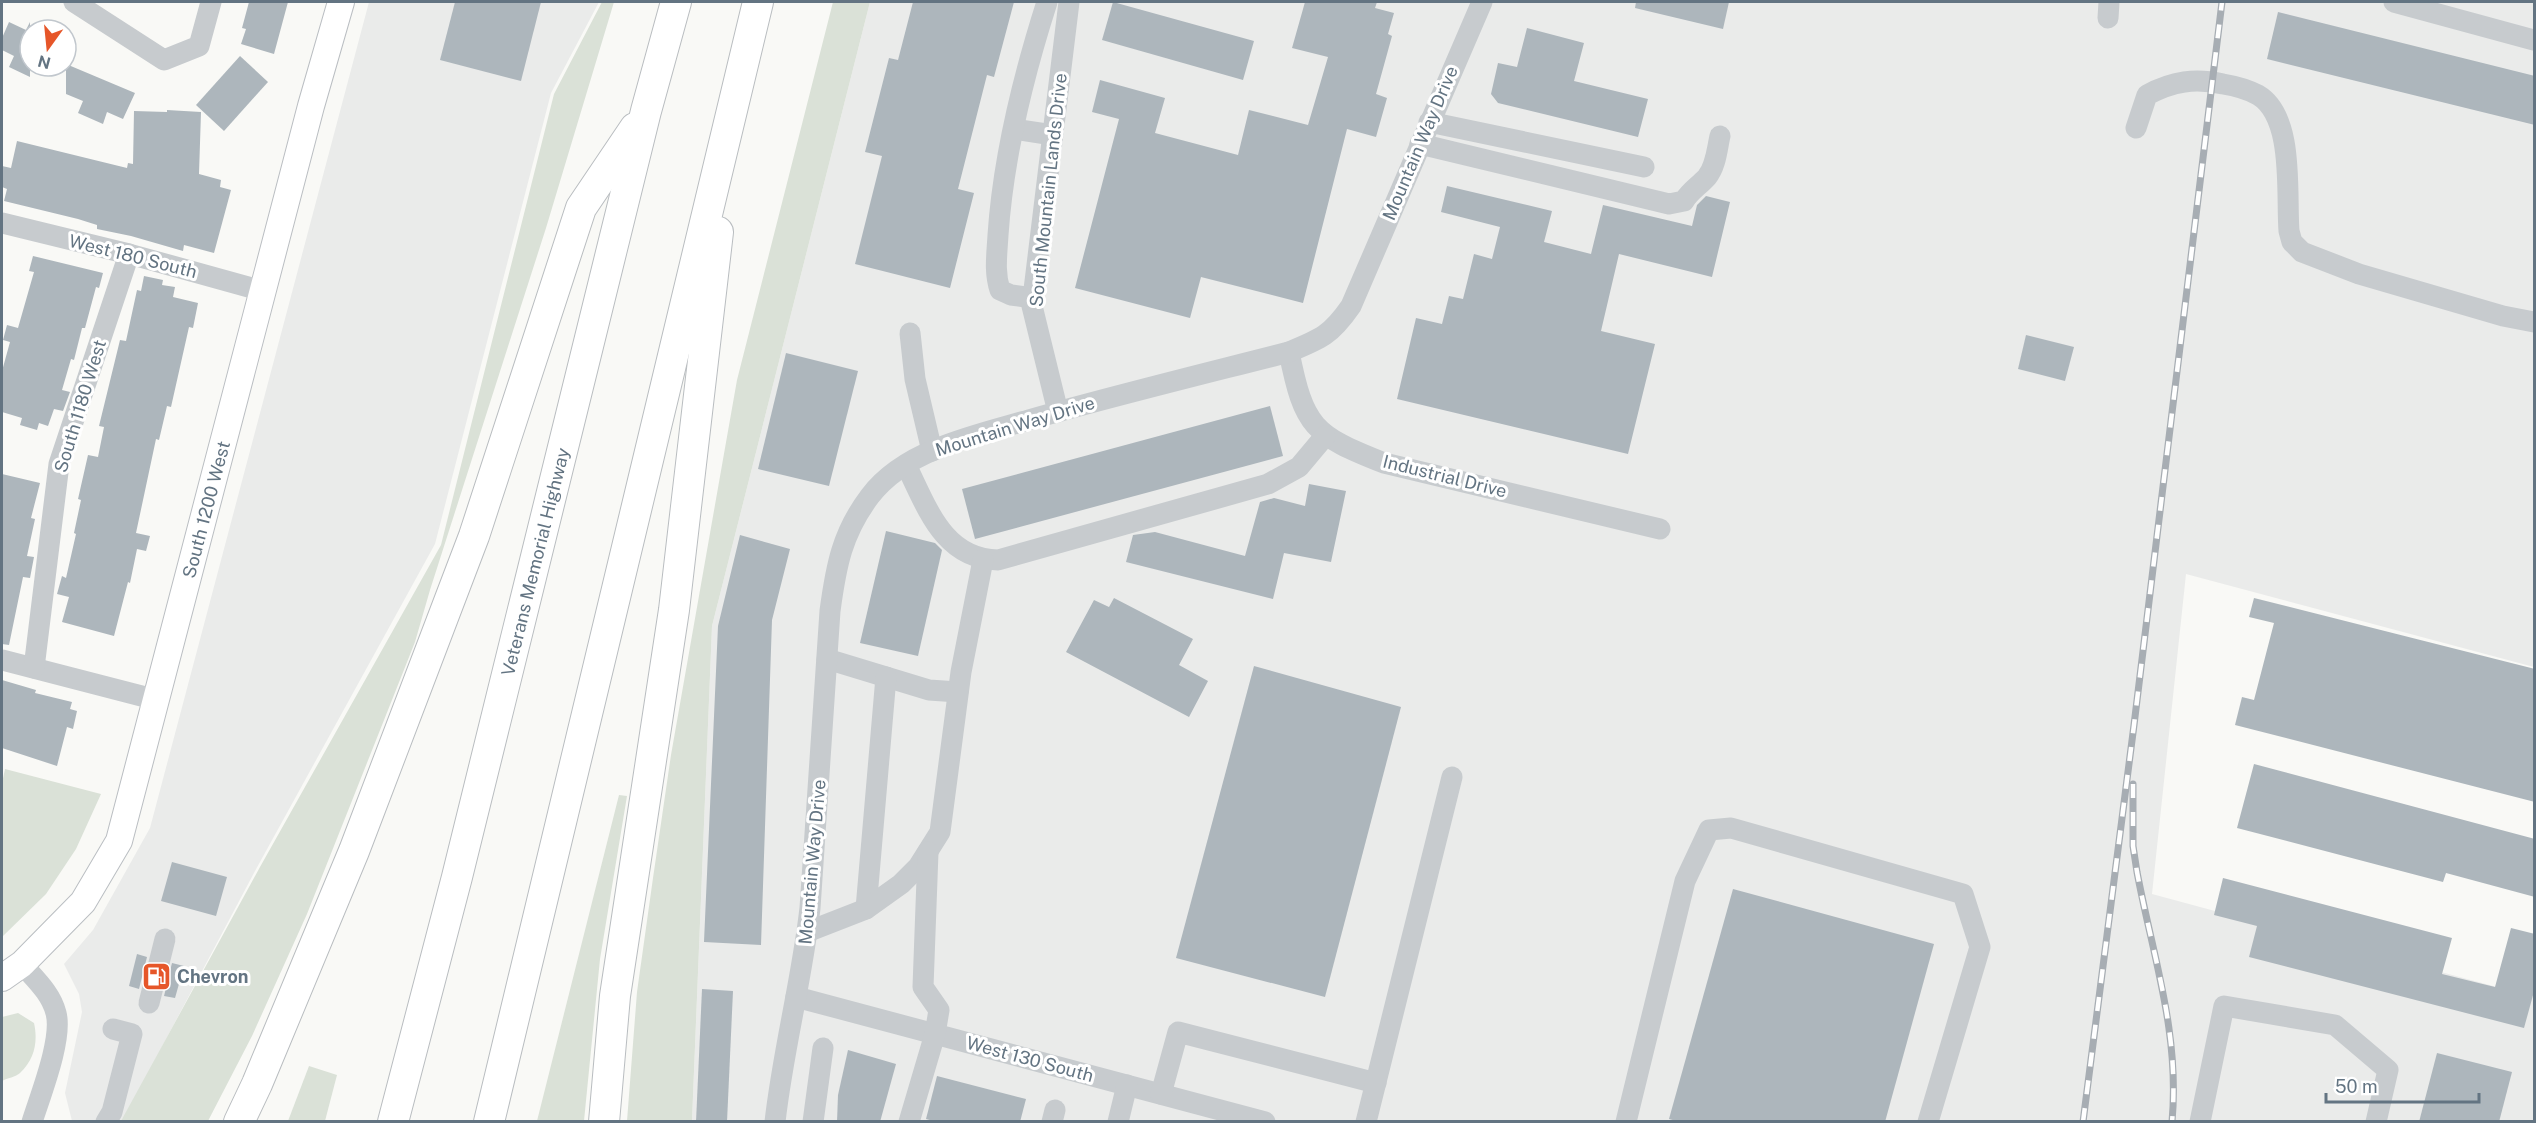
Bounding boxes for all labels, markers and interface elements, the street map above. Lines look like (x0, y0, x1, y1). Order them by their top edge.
north arrow (18, 18, 78, 78)
text: N (36, 51, 53, 73)
street label: Mountain Way Drive (1378, 63, 1462, 223)
street label: South Mountain Lands Drive (1025, 72, 1071, 308)
street label: West 180 South (67, 230, 199, 282)
street label: South 1180 West (50, 337, 110, 475)
street label: Mountain Way Drive (933, 392, 1097, 460)
street label: South 1200 West (178, 439, 234, 580)
street label: Veterans Memorial Highway (497, 445, 573, 678)
street label: Industrial Drive (1381, 450, 1509, 502)
street label: Mountain Way Drive (794, 779, 830, 945)
fuel station icon: Chevron (140, 960, 172, 992)
place label: Chevron (177, 966, 249, 987)
street label: West 130 South (964, 1032, 1096, 1086)
scale bar (2326, 1066, 2479, 1104)
text: 50 m (2335, 1076, 2378, 1097)

